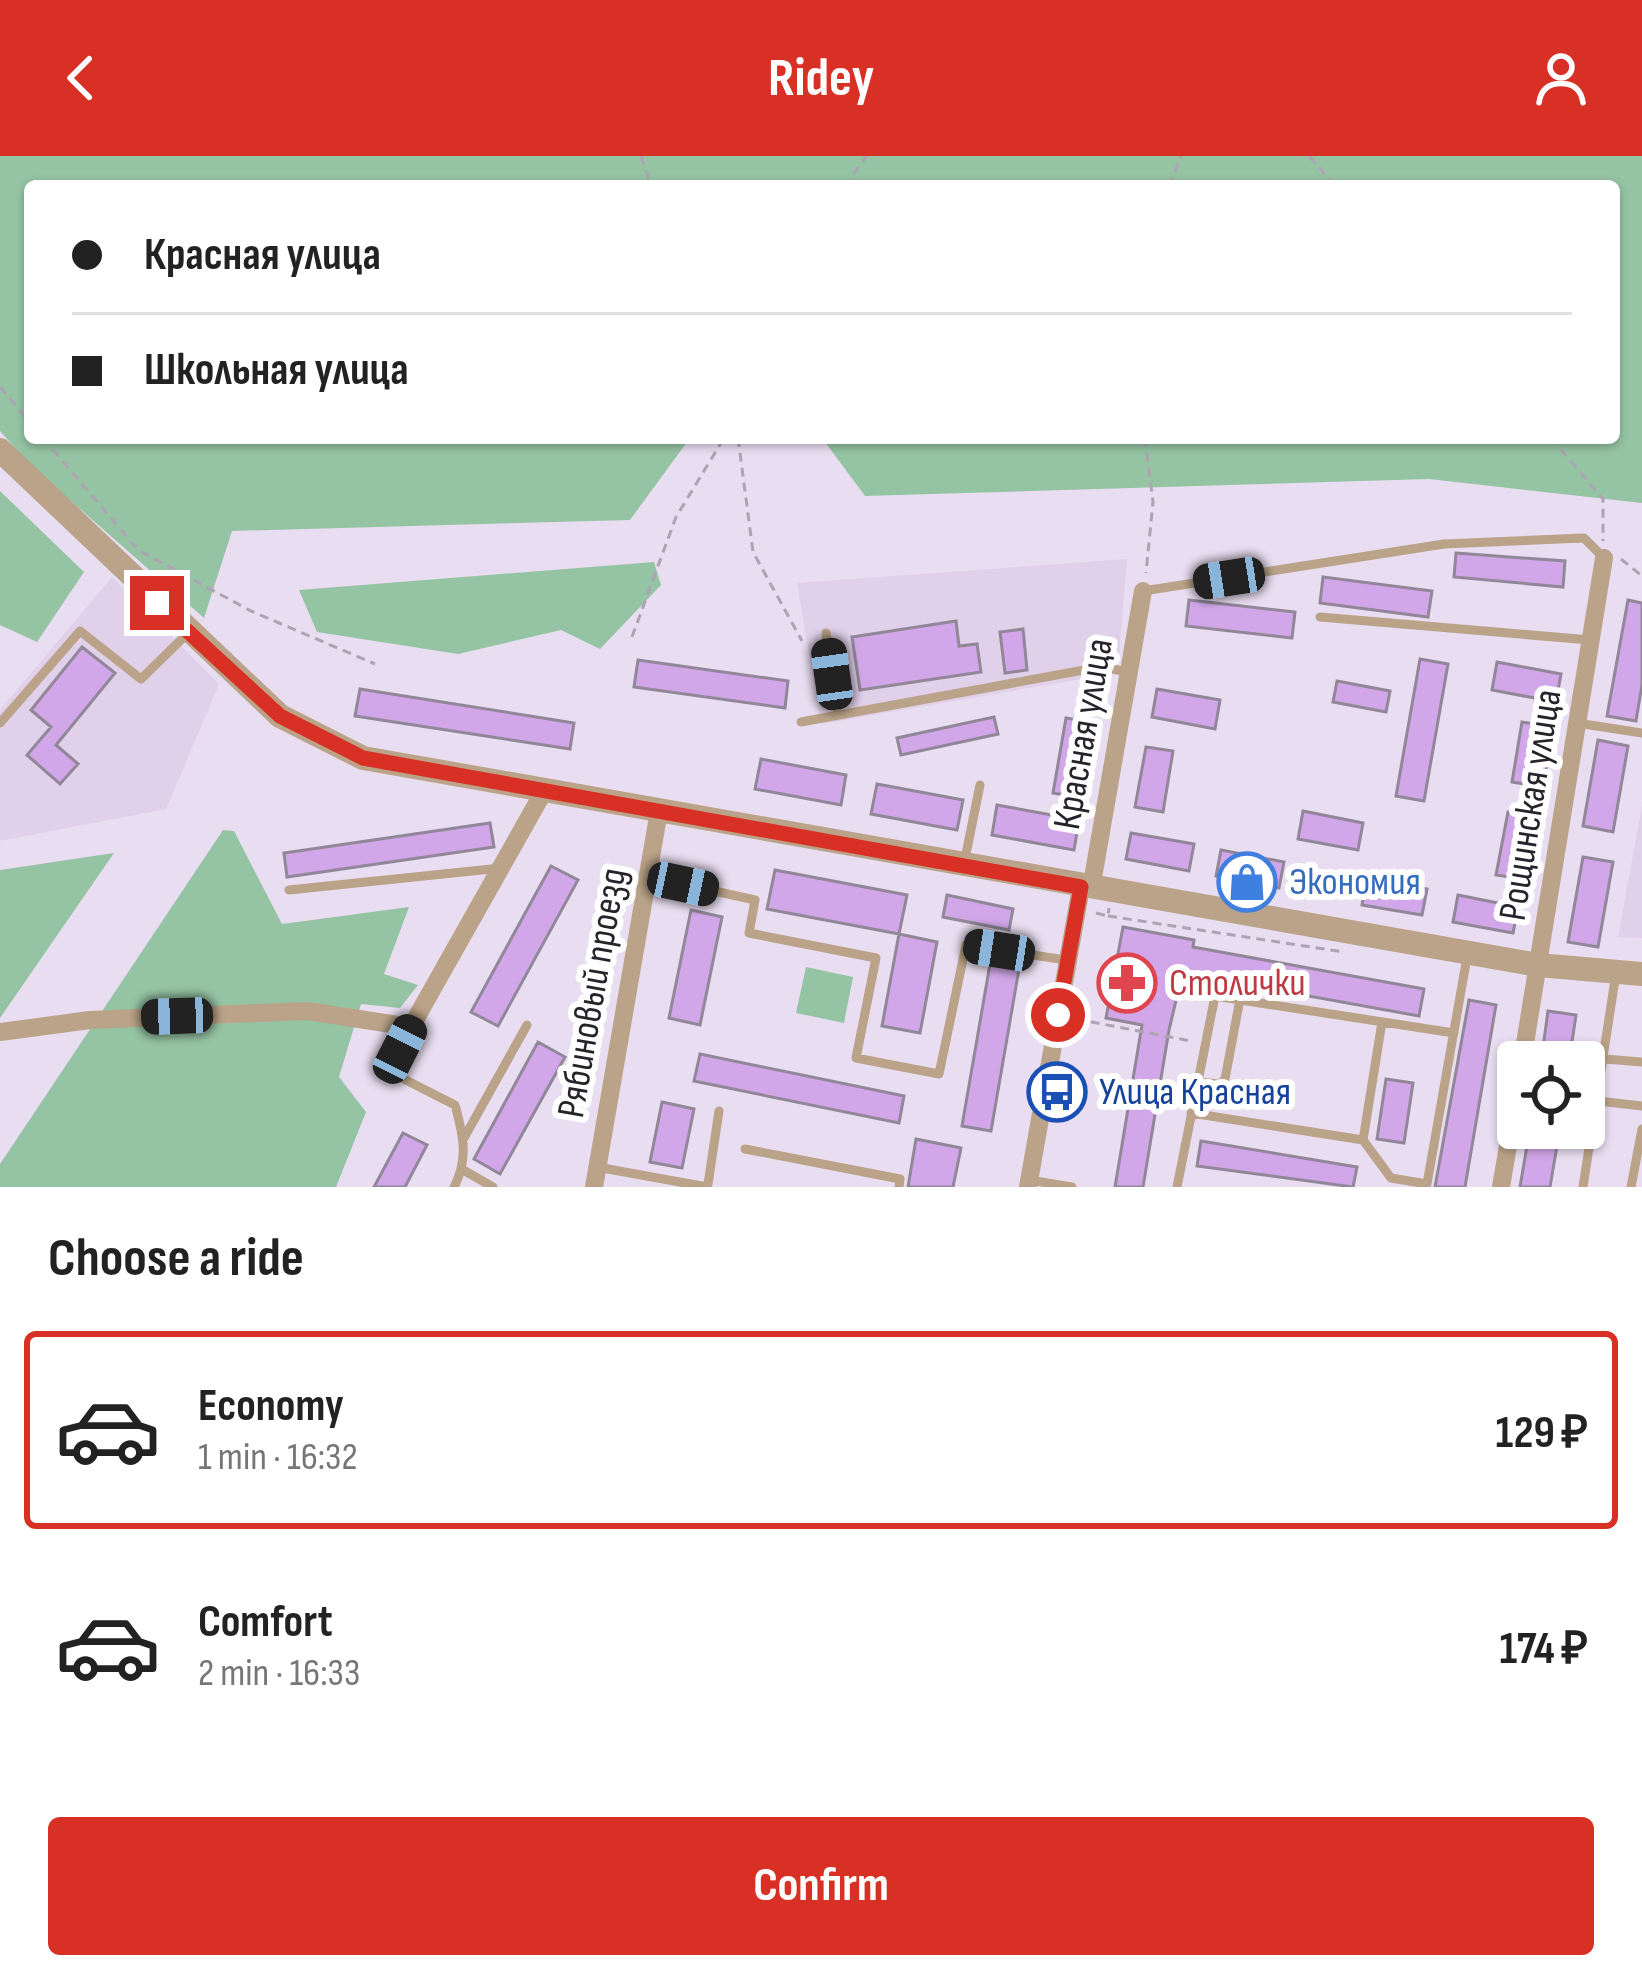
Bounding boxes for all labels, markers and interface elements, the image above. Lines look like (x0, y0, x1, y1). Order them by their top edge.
icon: back (48, 45, 114, 111)
icon: person (1528, 45, 1594, 111)
text: Ridey (768, 46, 874, 111)
text: Красная улица (144, 228, 381, 283)
text: Школьная улица (144, 343, 409, 398)
car (1191, 555, 1267, 601)
route end (130, 576, 184, 630)
street label: Красная улица (1044, 635, 1124, 833)
car (809, 636, 855, 712)
street label: Рощинская улица (1490, 686, 1572, 924)
shop icon: Экономия (1216, 851, 1278, 913)
car (644, 859, 722, 909)
place label: Экономия (1289, 859, 1421, 906)
street label: Рябиновый проезд (548, 865, 638, 1121)
car (961, 927, 1037, 973)
pharmacy icon: Столички (1096, 952, 1158, 1014)
place label: Столички (1169, 960, 1306, 1007)
route start (1031, 988, 1085, 1042)
car (140, 997, 214, 1035)
car (368, 1009, 432, 1089)
map controls (1497, 1041, 1605, 1149)
button: locate (1497, 1041, 1605, 1149)
bus stop icon: Улица Красная (1026, 1061, 1088, 1123)
place label: Улица Красная (1099, 1069, 1291, 1116)
text: Choose a ride (48, 1226, 304, 1291)
icon: car (54, 1376, 162, 1484)
text: Economy (198, 1379, 344, 1434)
text: 129 ₽ (1496, 1406, 1588, 1461)
text: 1 min · 16:32 (198, 1434, 358, 1481)
icon: car (54, 1592, 162, 1700)
text: Comfort (198, 1595, 333, 1650)
text: 174 ₽ (1499, 1622, 1588, 1677)
text: 2 min · 16:33 (198, 1650, 360, 1697)
button: Confirm (48, 1817, 1594, 1955)

